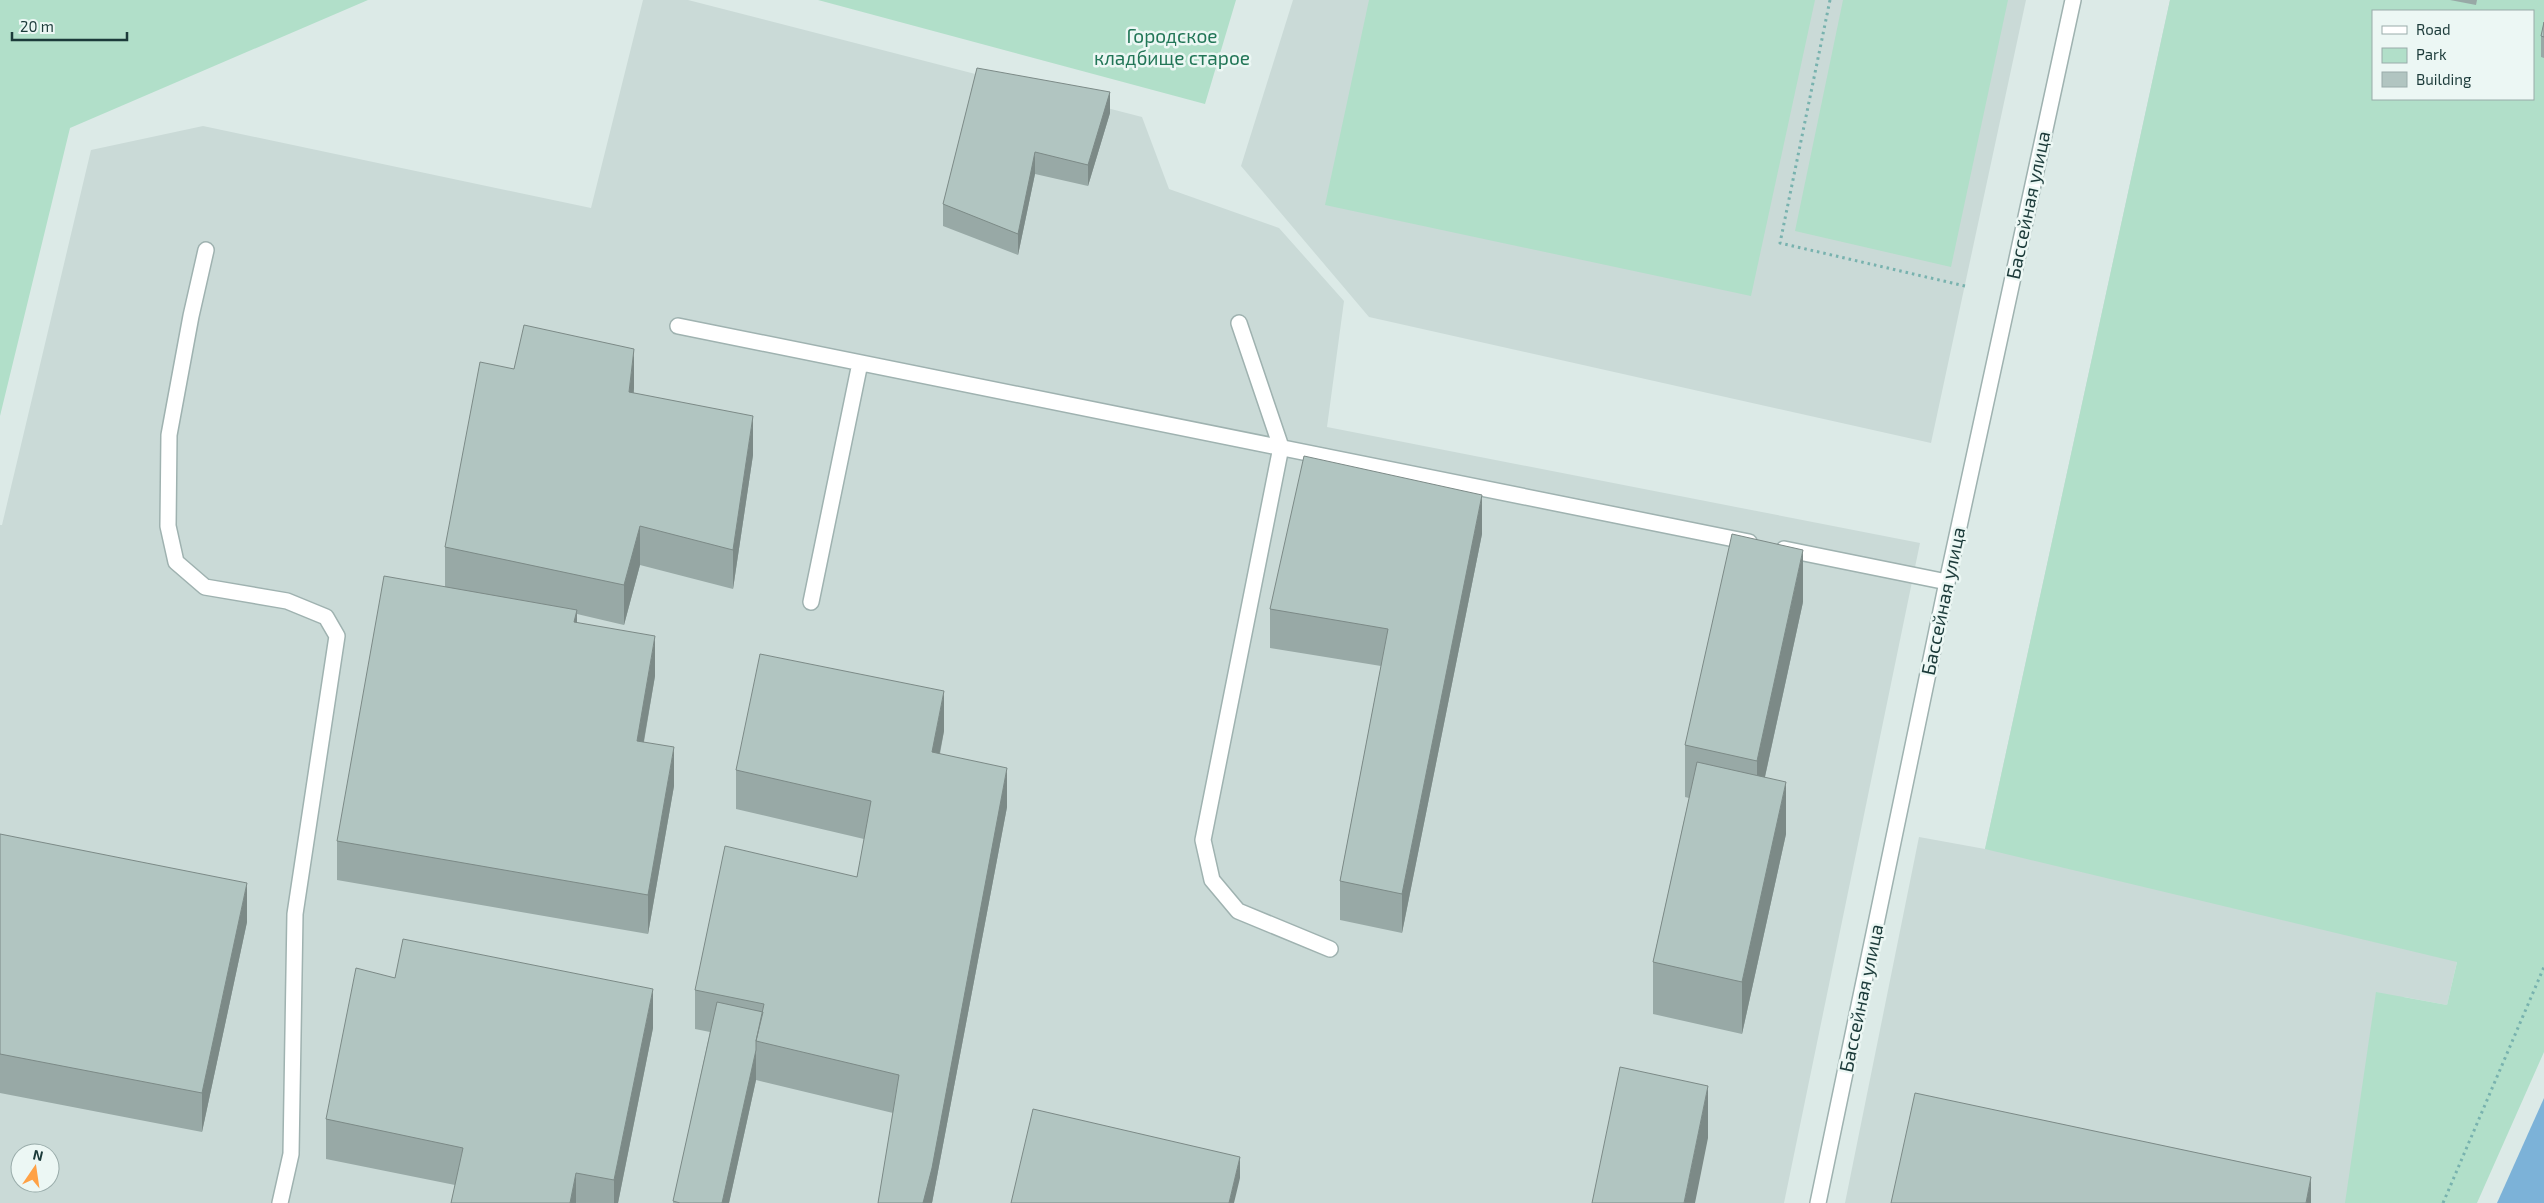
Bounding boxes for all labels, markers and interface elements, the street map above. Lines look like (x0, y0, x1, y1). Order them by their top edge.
scale bar (12, 10, 128, 42)
legend (2372, 10, 2534, 100)
text: 20 m (20, 17, 54, 35)
text: Road (2416, 20, 2451, 38)
park label: Городское кладбище старое (1094, 24, 1250, 69)
text: Park (2416, 45, 2447, 63)
text: Building (2416, 70, 2472, 88)
street label: Бассейная улица (2001, 129, 2055, 281)
street label: Бассейная улица (1916, 525, 1970, 677)
street label: Бассейная улица (1834, 922, 1888, 1074)
north arrow (10, 1143, 60, 1193)
text: N (31, 1145, 45, 1164)

